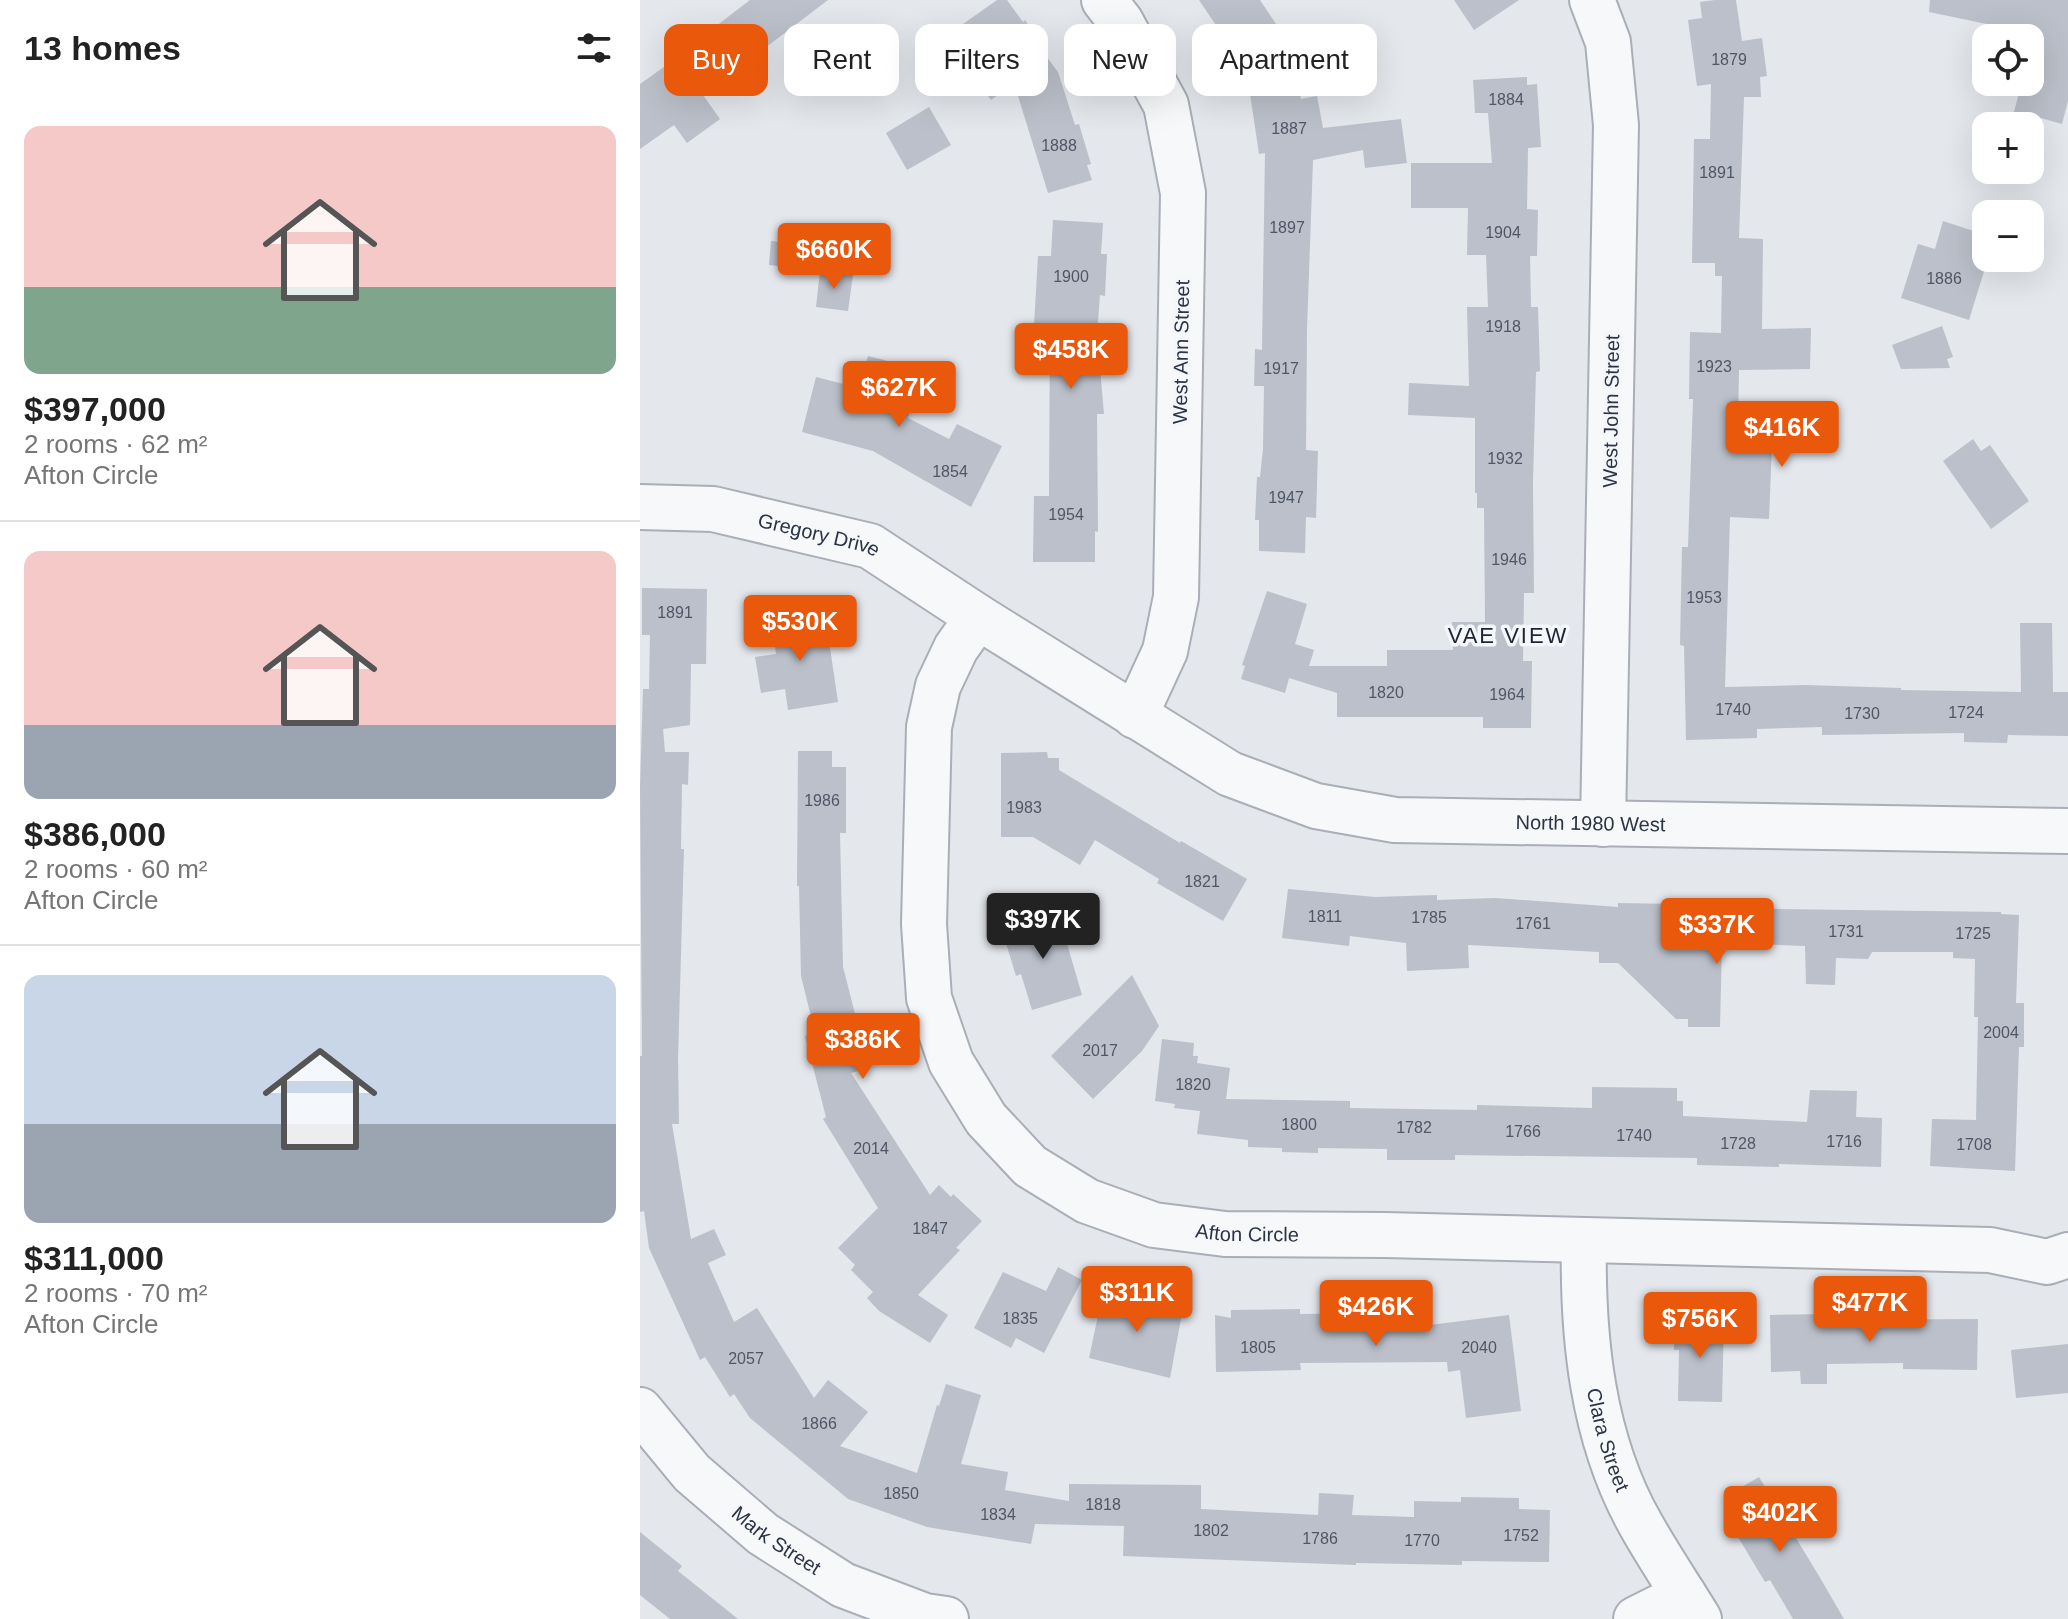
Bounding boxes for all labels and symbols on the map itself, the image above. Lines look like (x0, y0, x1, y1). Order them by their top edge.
house number: 1879 (1711, 51, 1747, 68)
house number: 1884 (1488, 91, 1524, 108)
house number: 1887 (1271, 120, 1307, 137)
house number: 1888 (1041, 137, 1077, 154)
house number: 1891 (1699, 164, 1735, 181)
house number: 1897 (1269, 219, 1305, 236)
pin: $660K (778, 223, 890, 291)
house number: 1904 (1485, 224, 1521, 241)
house number: 1900 (1053, 268, 1089, 285)
house number: 1886 (1926, 270, 1962, 287)
street label: West Ann Street (1169, 279, 1193, 424)
house number: 1918 (1485, 318, 1521, 335)
pin: $458K (1015, 323, 1127, 391)
street label: West John Street (1599, 334, 1623, 488)
house number: 1923 (1696, 358, 1732, 375)
house number: 1917 (1263, 360, 1299, 377)
pin: $627K (843, 361, 955, 429)
pin: $416K (1726, 401, 1838, 469)
house number: 1932 (1487, 450, 1523, 467)
house number: 1854 (932, 463, 968, 480)
house number: 1947 (1268, 489, 1304, 506)
house number: 1954 (1048, 506, 1084, 523)
street label: Gregory Drive (756, 509, 884, 561)
house number: 1946 (1491, 551, 1527, 568)
house number: 1953 (1686, 589, 1722, 606)
pin: $530K (744, 595, 856, 663)
house number: 1891 (657, 604, 693, 621)
district label: VAE VIEW (1448, 623, 1568, 648)
house number: 1820 (1368, 684, 1404, 701)
house number: 1964 (1489, 686, 1525, 703)
house number: 1740 (1715, 701, 1751, 718)
house number: 1724 (1948, 704, 1984, 721)
house number: 1730 (1844, 705, 1880, 722)
house number: 1986 (804, 792, 840, 809)
house number: 1983 (1006, 799, 1042, 816)
street label: North 1980 West (1515, 811, 1666, 835)
house number: 1821 (1184, 873, 1220, 890)
pin: $397K (987, 893, 1099, 961)
pin: $337K (1661, 898, 1773, 966)
house number: 1811 (1308, 908, 1342, 925)
house number: 1785 (1411, 909, 1447, 926)
house number: 1761 (1515, 915, 1551, 932)
house number: 1731 (1828, 923, 1864, 940)
house number: 1725 (1955, 925, 1991, 942)
pin: $386K (807, 1013, 919, 1081)
house number: 2004 (1983, 1024, 2019, 1041)
house number: 2017 (1082, 1042, 1118, 1059)
house number: 1820 (1175, 1076, 1211, 1093)
house number: 1800 (1281, 1116, 1317, 1133)
house number: 1782 (1396, 1119, 1432, 1136)
house number: 1766 (1505, 1123, 1541, 1140)
house number: 1740 (1616, 1127, 1652, 1144)
house number: 1716 (1826, 1133, 1862, 1150)
house number: 1728 (1720, 1135, 1756, 1152)
house number: 1708 (1956, 1136, 1992, 1153)
house number: 2014 (853, 1140, 889, 1157)
street label: Afton Circle (1194, 1219, 1299, 1245)
house number: 1847 (912, 1220, 948, 1237)
pin: $311K (1081, 1266, 1193, 1334)
pin: $477K (1814, 1276, 1926, 1344)
pin: $426K (1320, 1280, 1432, 1348)
pin: $756K (1644, 1292, 1756, 1360)
house number: 1835 (1002, 1310, 1038, 1327)
house number: 1805 (1240, 1339, 1276, 1356)
house number: 2040 (1461, 1339, 1497, 1356)
house number: 2057 (728, 1350, 764, 1367)
street label: Clara Street (1583, 1386, 1634, 1495)
house number: 1866 (801, 1415, 837, 1432)
house number: 1850 (883, 1485, 919, 1502)
pin: $402K (1724, 1486, 1836, 1554)
house number: 1818 (1085, 1496, 1121, 1513)
street label: Mark Street (728, 1502, 825, 1579)
house number: 1834 (980, 1506, 1016, 1523)
house number: 1802 (1193, 1522, 1229, 1539)
house number: 1752 (1503, 1527, 1539, 1544)
house number: 1786 (1302, 1530, 1338, 1547)
house number: 1770 (1404, 1532, 1440, 1549)

